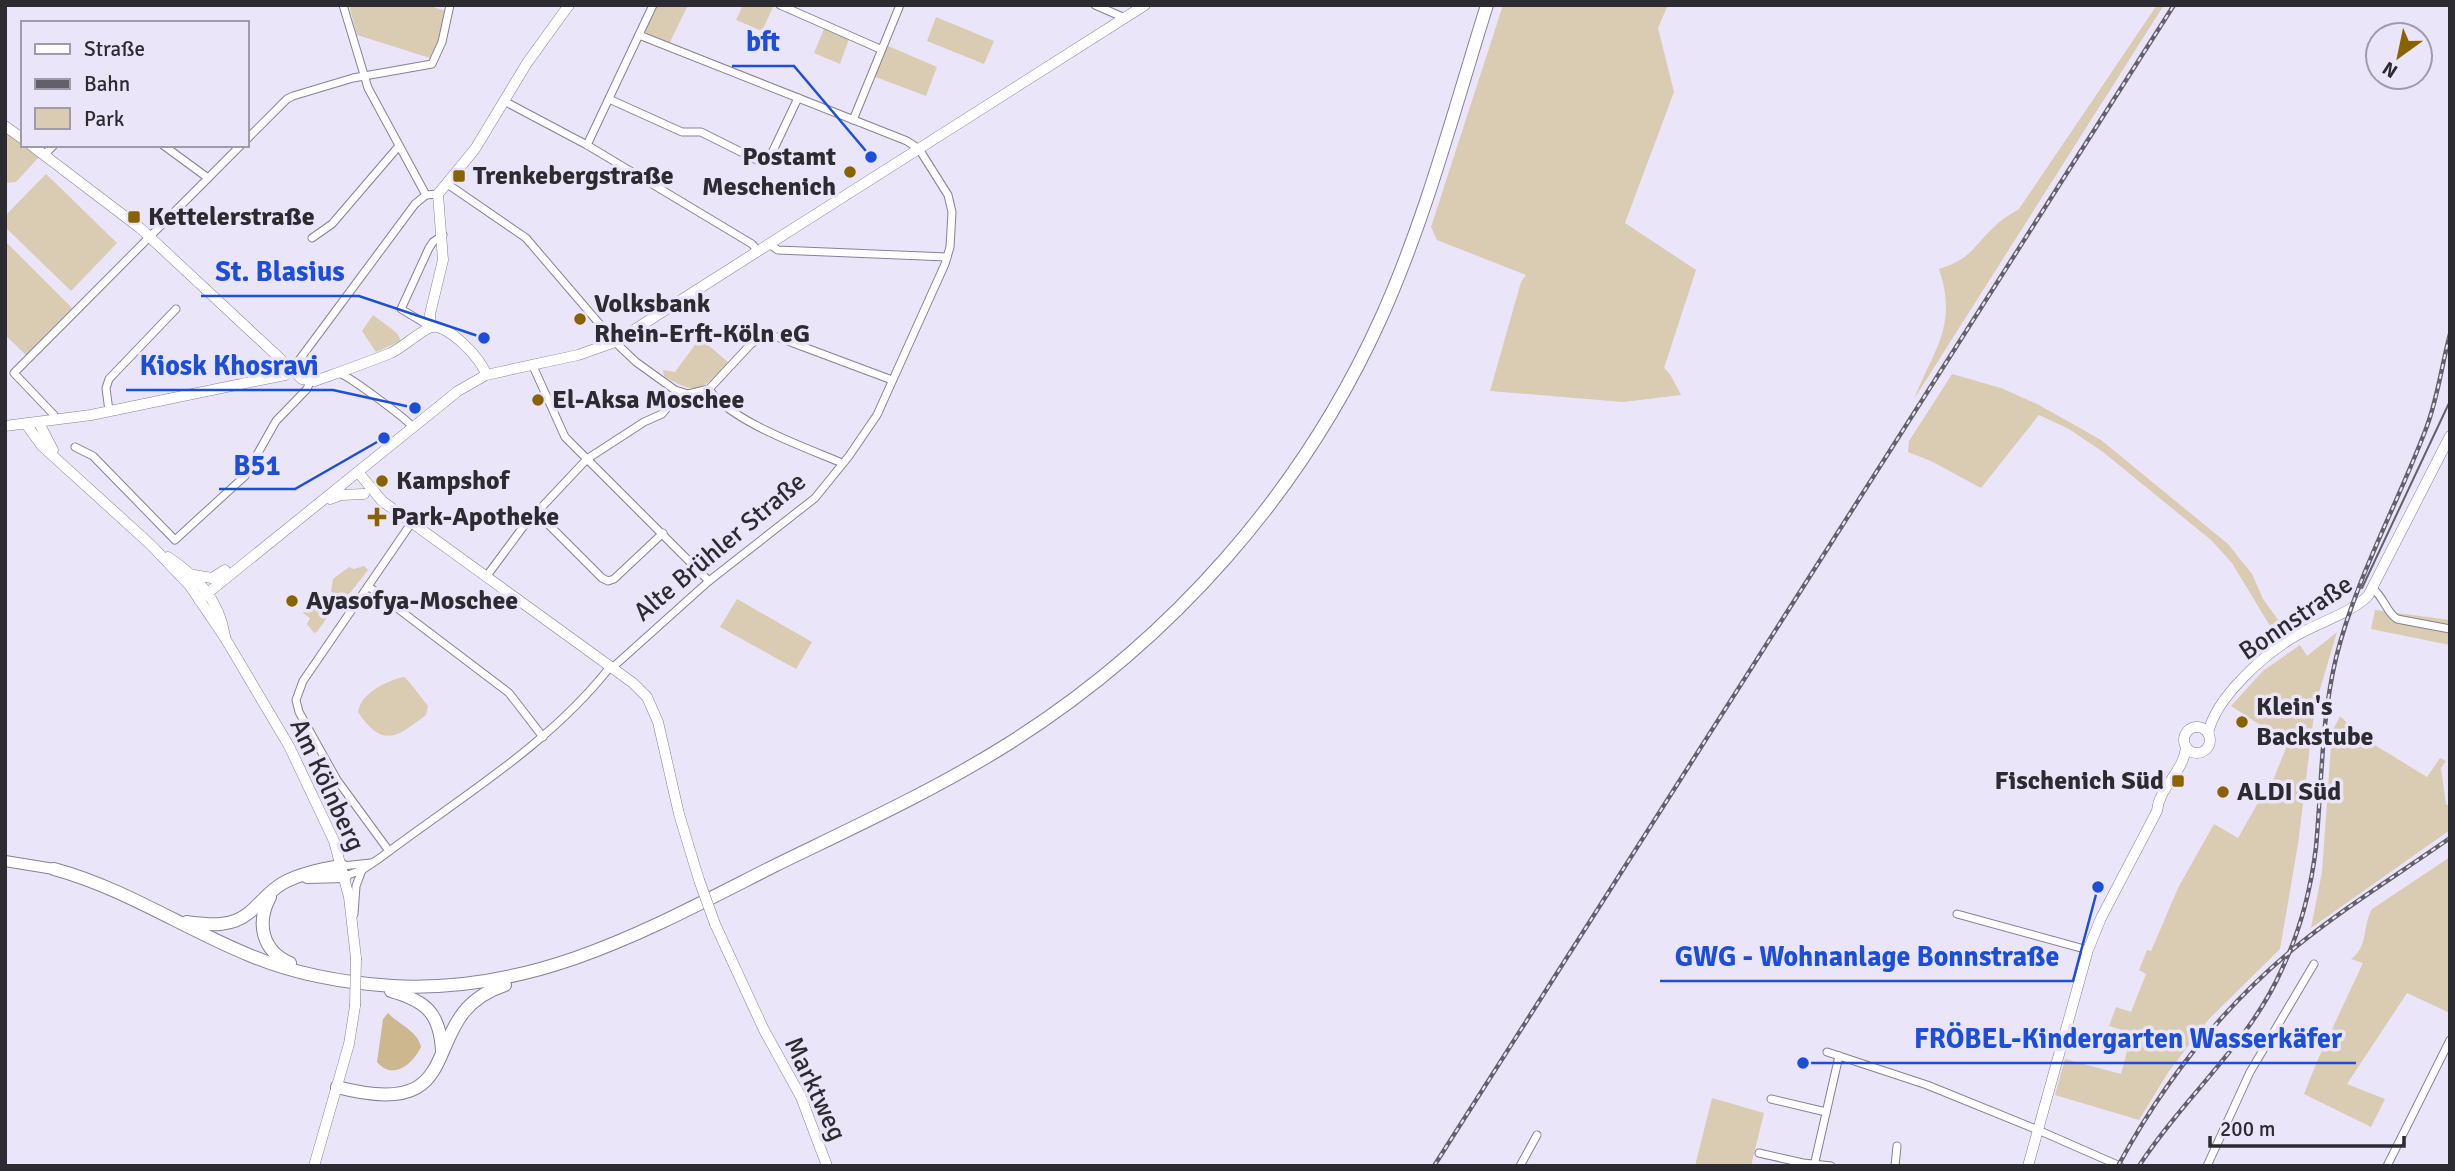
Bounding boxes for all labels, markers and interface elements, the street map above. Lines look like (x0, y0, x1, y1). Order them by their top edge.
callout: bft (732, 17, 794, 66)
legend (21, 21, 248, 147)
north arrow (2364, 21, 2434, 91)
text: bft (746, 25, 780, 59)
text: Straße (84, 36, 145, 62)
text: N (2378, 56, 2402, 83)
text: Bahn (84, 71, 130, 97)
text: Park (84, 106, 125, 132)
place label: Postamt Meschenich (702, 141, 836, 203)
place label: Trenkebergstraße (473, 160, 674, 192)
marker: Postamt Meschenich (842, 164, 858, 180)
marker: Trenkebergstraße (451, 168, 467, 184)
place label: Kettelerstraße (148, 201, 315, 233)
marker: Kettelerstraße (126, 209, 142, 225)
callout: St. Blasius (201, 247, 359, 296)
text: St. Blasius (215, 255, 345, 289)
place label: Volksbank Rhein-Erft-Köln eG (594, 288, 810, 350)
marker: Volksbank Rhein-Erft-Köln eG (572, 311, 588, 327)
callout: Kiosk Khosravi (126, 341, 333, 390)
text: Kiosk Khosravi (139, 349, 319, 383)
place label: El-Aksa Moschee (552, 384, 744, 416)
marker: El-Aksa Moschee (530, 392, 546, 408)
callout: B51 (219, 440, 295, 489)
text: B51 (233, 449, 281, 483)
place label: Kampshof (396, 465, 511, 497)
street label: Alte Brühler Straße (627, 466, 813, 628)
marker: Kampshof (374, 473, 390, 489)
place label: Park-Apotheke (391, 501, 559, 533)
marker: Park-Apotheke (369, 509, 385, 525)
street label: Bonnstraße (2233, 568, 2359, 668)
place label: Ayasofya-Moschee (306, 585, 518, 617)
marker: Ayasofya-Moschee (284, 593, 300, 609)
place label: Klein's Backstube (2256, 691, 2374, 753)
street label: Am Kölnberg (282, 714, 372, 856)
marker: Klein's Backstube (2234, 714, 2250, 730)
place label: Fischenich Süd (1995, 765, 2164, 797)
marker: Fischenich Süd (2170, 773, 2186, 789)
place label: ALDI Süd (2237, 776, 2341, 808)
marker: ALDI Süd (2215, 784, 2231, 800)
callout: GWG - Wohnanlage Bonnstraße (1660, 932, 2073, 981)
text: GWG - Wohnanlage Bonnstraße (1675, 940, 2059, 974)
callout: FRÖBEL-Kindergarten Wasserkäfer (1900, 1014, 2356, 1063)
text: FRÖBEL-Kindergarten Wasserkäfer (1914, 1022, 2343, 1056)
street label: Marktweg (777, 1032, 853, 1146)
scale bar (2210, 1104, 2404, 1148)
text: 200 m (2220, 1116, 2275, 1142)

